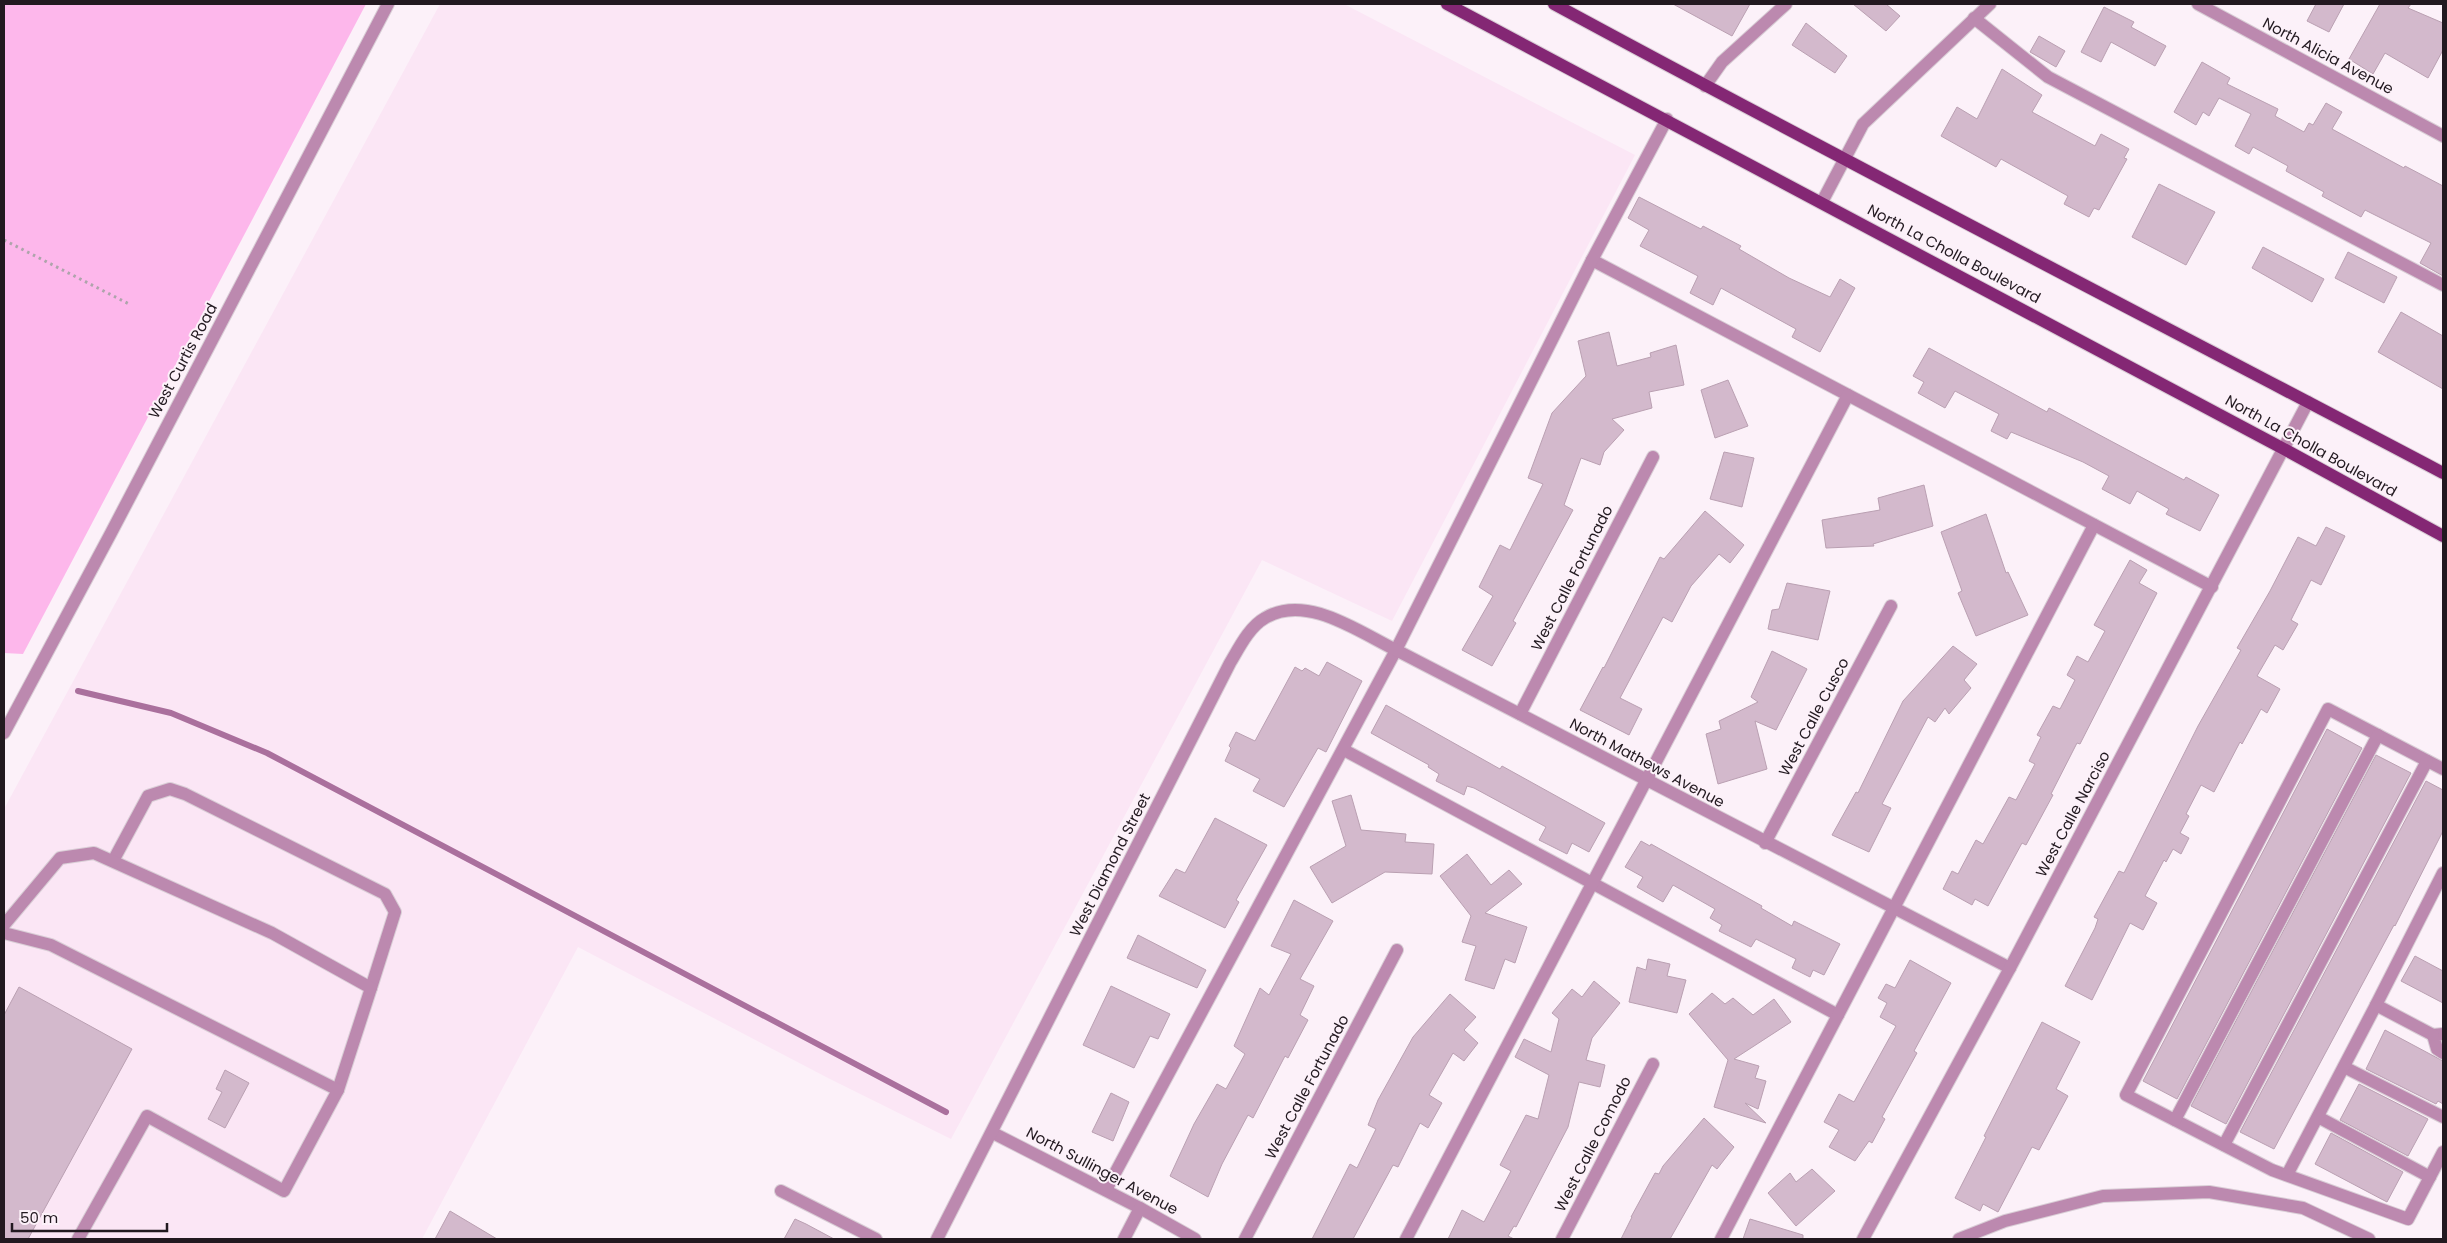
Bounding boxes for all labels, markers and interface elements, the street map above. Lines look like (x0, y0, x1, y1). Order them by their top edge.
street label: North Alicia Avenue (2259, 12, 2397, 99)
street label: North La Cholla Boulevard (1864, 199, 2045, 308)
street label: West Curtis Road (143, 299, 222, 422)
street label: North La Cholla Boulevard (2222, 389, 2401, 502)
street label: West Calle Fortunado (1526, 501, 1617, 654)
street label: West Calle Cusco (1773, 654, 1854, 780)
street label: North Mathews Avenue (1566, 713, 1728, 812)
street label: West Calle Narciso (2030, 747, 2115, 881)
street label: West Diamond Street (1064, 789, 1155, 940)
street label: West Calle Fortunado (1260, 1011, 1354, 1163)
street label: West Calle Comodo (1549, 1072, 1636, 1215)
street label: North Sullinger Avenue (1023, 1122, 1182, 1220)
scale bar (12, 1200, 168, 1232)
text: 50 m (20, 1207, 58, 1228)

